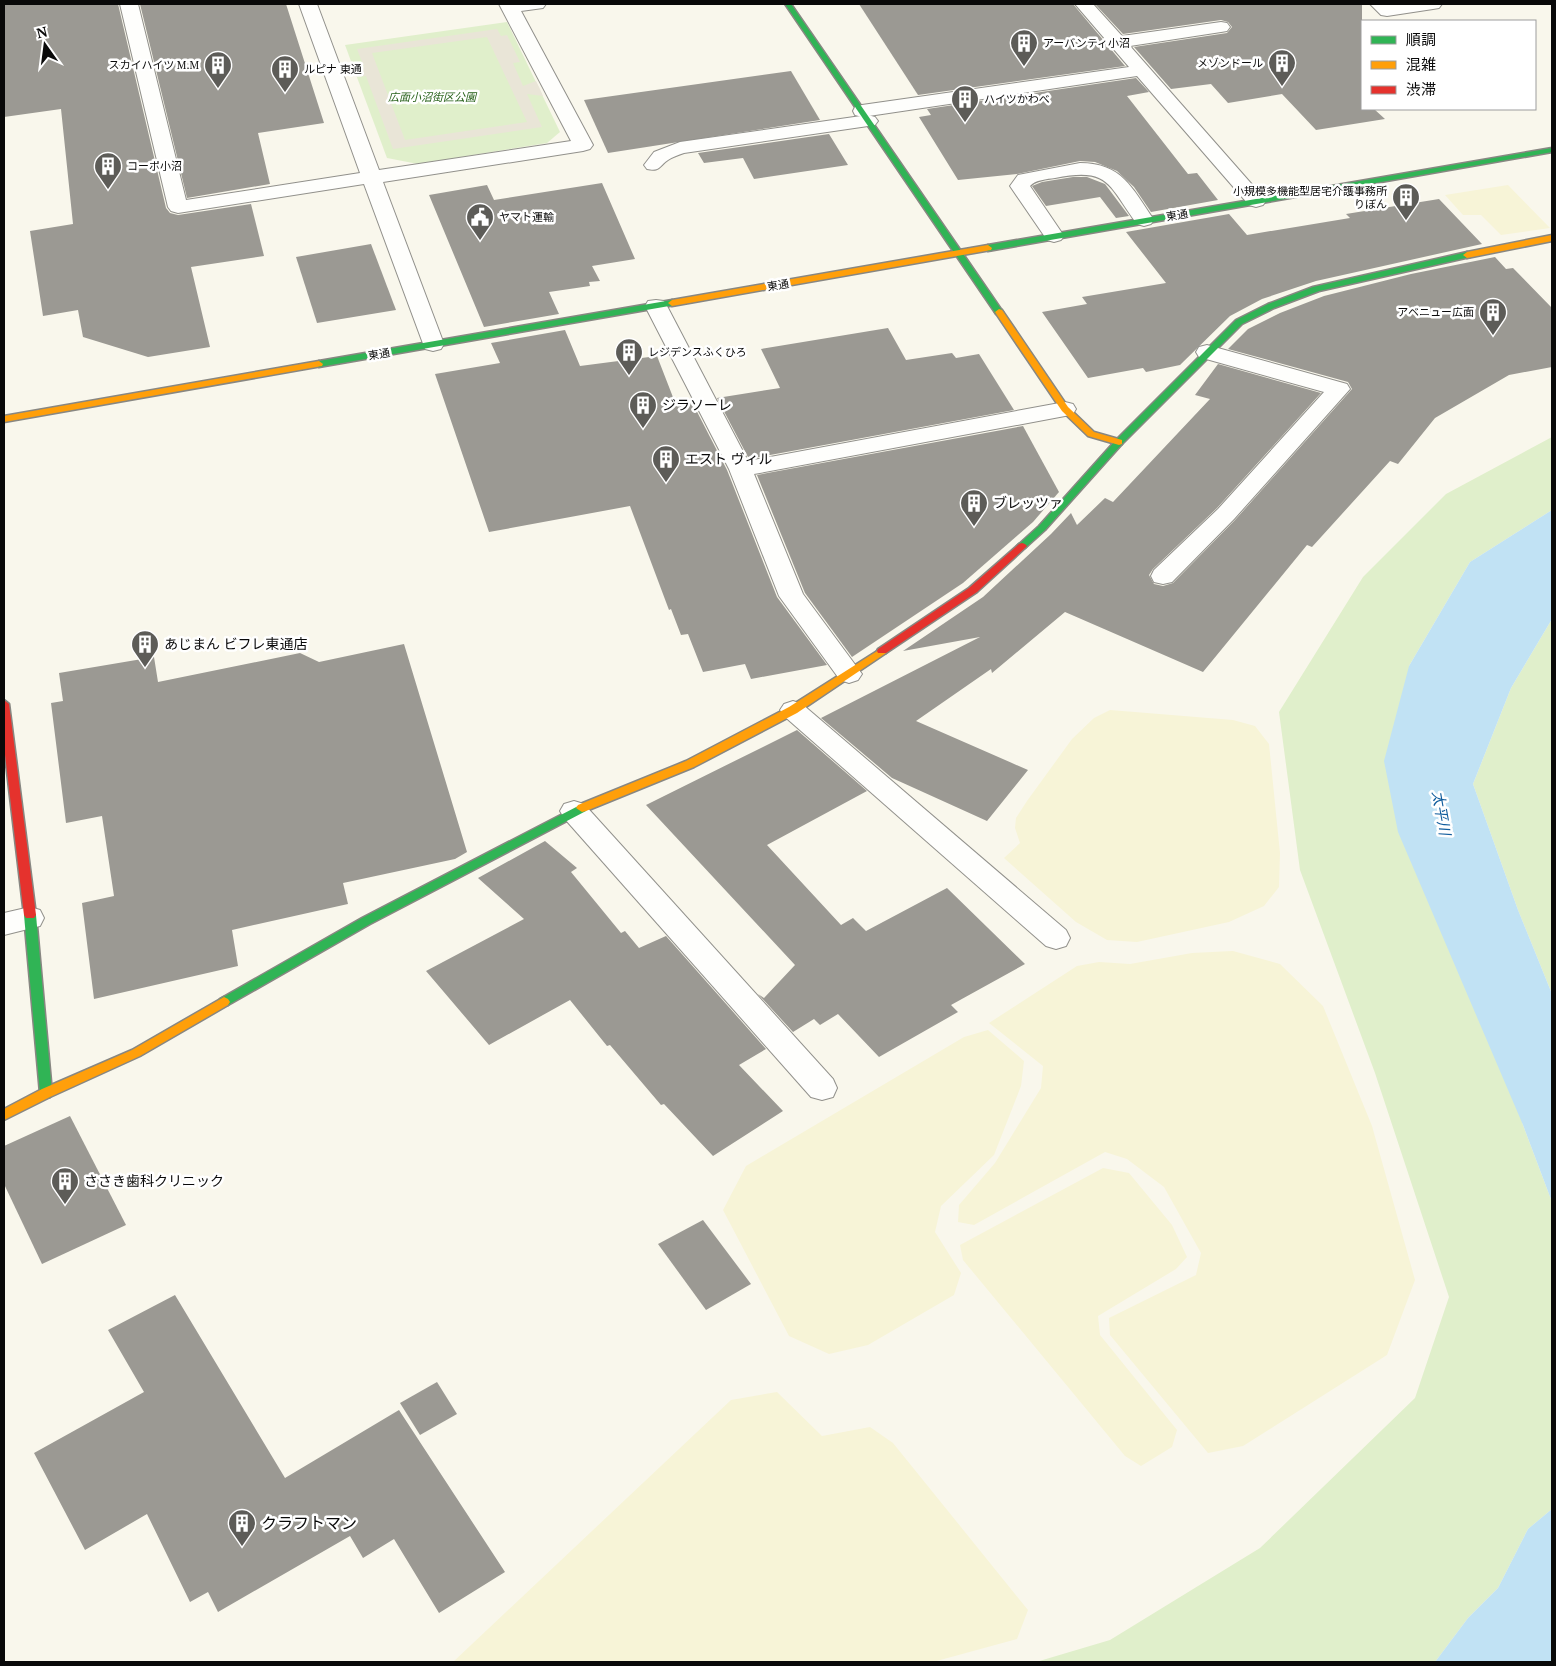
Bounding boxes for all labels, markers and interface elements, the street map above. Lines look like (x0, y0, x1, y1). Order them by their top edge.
north arrow (20, 20, 70, 70)
legend (1361, 20, 1536, 110)
text: N (34, 21, 50, 42)
building icon: アーバンティ小沼 (1009, 28, 1039, 67)
text: 順調 (1406, 29, 1436, 49)
place label: アーバンティ小沼 (1043, 36, 1130, 50)
building icon: メゾンドール (1267, 48, 1297, 87)
building icon: スカイハイツ M.M (203, 50, 233, 89)
building icon: ルピナ 東通 (270, 54, 300, 93)
text: 混雑 (1406, 54, 1436, 74)
place label: メゾンドール (1197, 56, 1263, 70)
place label: スカイハイツ M.M (109, 58, 199, 72)
place label: ルピナ 東通 (304, 62, 362, 76)
text: 渋滞 (1406, 79, 1436, 99)
building icon: ハイツかわべ (950, 84, 980, 123)
park label: 広面小沼街区公園 (388, 90, 478, 104)
place label: ハイツかわべ (984, 92, 1050, 106)
building icon: コーポ小沼 (93, 151, 123, 190)
place label: コーポ小沼 (127, 159, 182, 173)
building icon: 小規模多機能型居宅介護事務所 りぼん (1391, 182, 1421, 221)
place label: 小規模多機能型居宅介護事務所 りぼん (1233, 184, 1388, 211)
public building icon: ヤマト運輸 (465, 202, 495, 241)
street label: 東通 (1165, 206, 1189, 224)
place label: ヤマト運輸 (499, 210, 554, 224)
street label: 東通 (766, 276, 790, 294)
building icon: アベニュー広面 (1478, 297, 1508, 336)
place label: アベニュー広面 (1397, 305, 1474, 319)
building icon: レジデンスふくひろ (614, 337, 644, 376)
street label: 東通 (367, 345, 391, 363)
place label: レジデンスふくひろ (648, 345, 747, 359)
building icon: ジラソーレ (628, 390, 658, 429)
place label: ジラソーレ (662, 395, 732, 414)
building icon: エスト ヴィル (651, 444, 681, 483)
place label: エスト ヴィル (685, 449, 772, 468)
building icon: ブレッツァ (959, 488, 989, 527)
place label: ブレッツァ (993, 493, 1063, 512)
building icon: あじまん ビフレ東通店 (130, 629, 160, 668)
place label: あじまん ビフレ東通店 (164, 634, 307, 653)
water label: 太平川 (1428, 789, 1456, 839)
building icon: ささき歯科クリニック (50, 1166, 80, 1205)
place label: ささき歯科クリニック (84, 1171, 224, 1190)
building icon: クラフトマン (227, 1508, 257, 1547)
place label: クラフトマン (261, 1512, 357, 1534)

